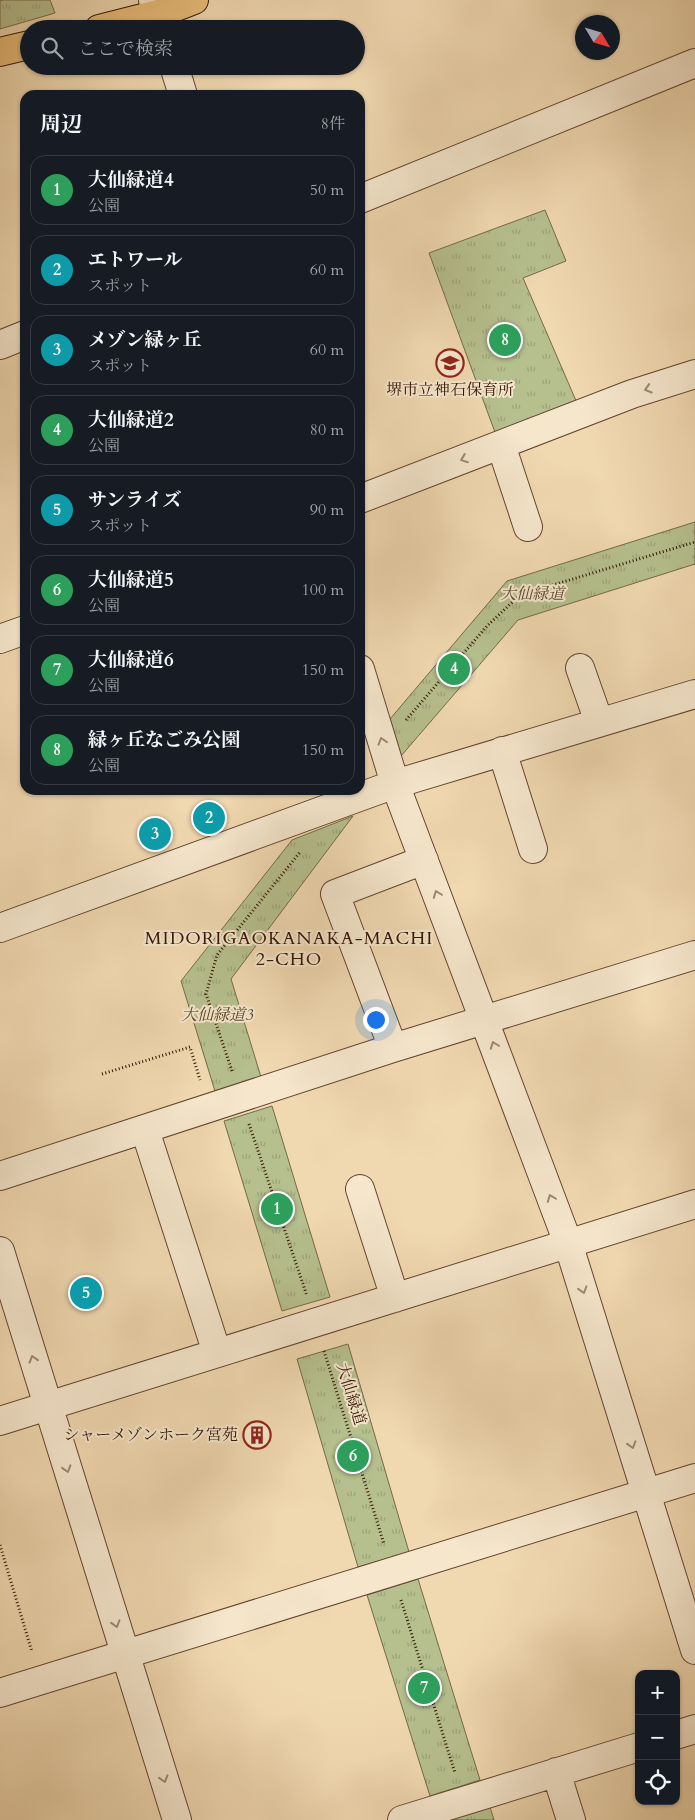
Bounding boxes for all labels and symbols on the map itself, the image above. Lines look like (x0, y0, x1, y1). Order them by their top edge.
north arrow (575, 15, 620, 60)
pin: 8 (489, 321, 521, 359)
school or university icon: 堺市立神石保育所 (435, 348, 465, 378)
place label: 堺市立神石保育所 (386, 379, 514, 401)
one-way arrow (645, 383, 653, 393)
one-way arrow (460, 453, 469, 463)
park label: 大仙緑道 (500, 583, 567, 605)
pin: 4 (438, 650, 470, 688)
one-way arrow (377, 737, 387, 745)
pin: 2 (193, 799, 225, 837)
pin: 3 (139, 815, 171, 853)
one-way arrow (432, 890, 442, 898)
district label: MIDORIGAOKANAKA-MACHI 2-CHO (145, 926, 433, 972)
park label: 大仙緑道3 (181, 1004, 254, 1026)
your location (363, 1007, 389, 1033)
one-way arrow (490, 1042, 500, 1050)
pin: 1 (261, 1190, 293, 1228)
one-way arrow (547, 1194, 557, 1202)
pin: 5 (70, 1274, 102, 1312)
one-way arrow (577, 1285, 587, 1293)
one-way arrow (29, 1356, 39, 1364)
street label: 大仙緑道 (331, 1360, 371, 1428)
building icon: シャーメゾンホーク宮苑 (242, 1420, 272, 1450)
place label: シャーメゾンホーク宮苑 (64, 1424, 238, 1446)
pin: 6 (337, 1437, 369, 1475)
one-way arrow (626, 1440, 636, 1449)
one-way arrow (61, 1465, 71, 1473)
one-way arrow (110, 1620, 120, 1628)
pin: 7 (408, 1669, 440, 1707)
one-way arrow (159, 1775, 169, 1783)

